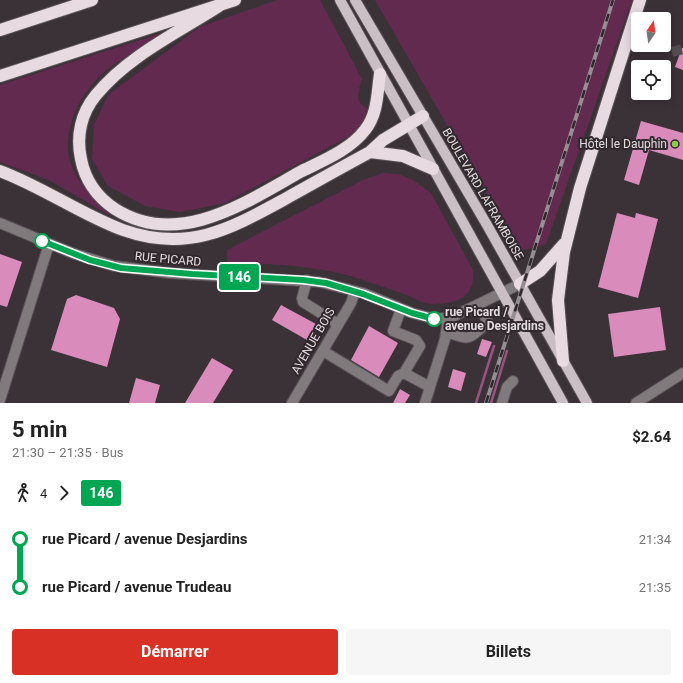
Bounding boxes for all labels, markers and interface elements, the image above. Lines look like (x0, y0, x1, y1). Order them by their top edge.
north arrow (631, 12, 671, 52)
map controls (631, 12, 671, 100)
button: locate (631, 60, 671, 100)
street label: BOULEVARD LAFRAMBOISE (440, 126, 527, 262)
place label: Hôtel le Dauphin (579, 137, 667, 151)
marker: Hôtel le Dauphin (670, 139, 680, 149)
unlabelled marker (34, 233, 50, 249)
street label: RUE PICARD (134, 249, 202, 269)
line badge: 146 (216, 264, 262, 290)
text: 146 (227, 269, 251, 285)
street label: AVENUE BOIS (288, 305, 338, 377)
place label: rue Picard / avenue Desjardins (445, 305, 544, 333)
marker: rue Picard / avenue Desjardins (426, 311, 442, 327)
text: 5 min (12, 417, 67, 442)
text: $2.64 (632, 428, 671, 446)
text: 21:30 – 21:35 · Bus (12, 445, 124, 460)
icon: walk (12, 482, 34, 504)
icon: forward (53, 482, 75, 504)
text: 146 (89, 485, 113, 501)
text: 4 (40, 486, 47, 501)
text: rue Picard / avenue Desjardins (42, 530, 248, 548)
text: 21:34 (639, 532, 671, 547)
text: rue Picard / avenue Trudeau (42, 578, 231, 596)
text: 21:35 (639, 580, 671, 595)
button: Démarrer (12, 629, 338, 675)
button: Billets (346, 629, 671, 675)

